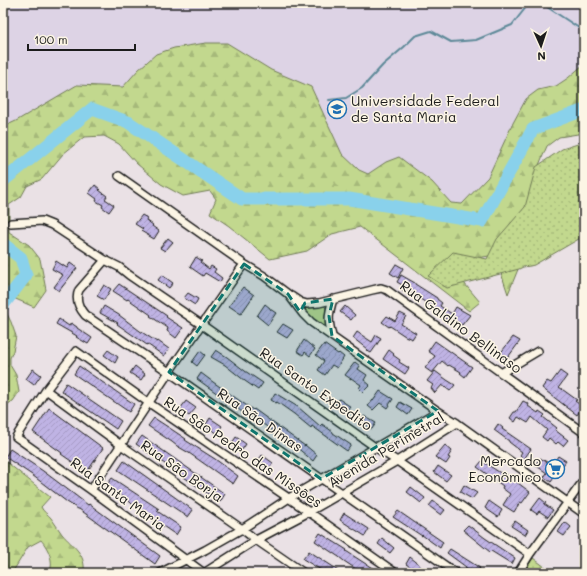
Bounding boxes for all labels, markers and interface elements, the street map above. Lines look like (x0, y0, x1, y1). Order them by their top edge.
scale bar (28, 26, 135, 52)
north arrow (521, 26, 561, 66)
text: 100 m (34, 31, 68, 47)
text: N (537, 49, 546, 64)
place label: Universidade Federal de Santa Maria (351, 91, 499, 126)
school or university icon: Universidade Federal de Santa Maria (326, 98, 348, 120)
street label: Rua Galdino Bellinaso (396, 276, 526, 377)
street label: Rua Santo Expedito (256, 343, 376, 435)
street label: Rua São Dimas (214, 383, 307, 456)
street label: Rua São Pedro das Missões (161, 391, 326, 512)
street label: Avenida Perimetral (324, 407, 447, 492)
street label: Rua São Borja (137, 435, 227, 506)
place label: Mercado Econômico (468, 451, 541, 486)
street label: Rua Santa Maria (67, 453, 170, 535)
supermarket icon: Mercado Econômico (544, 458, 566, 480)

